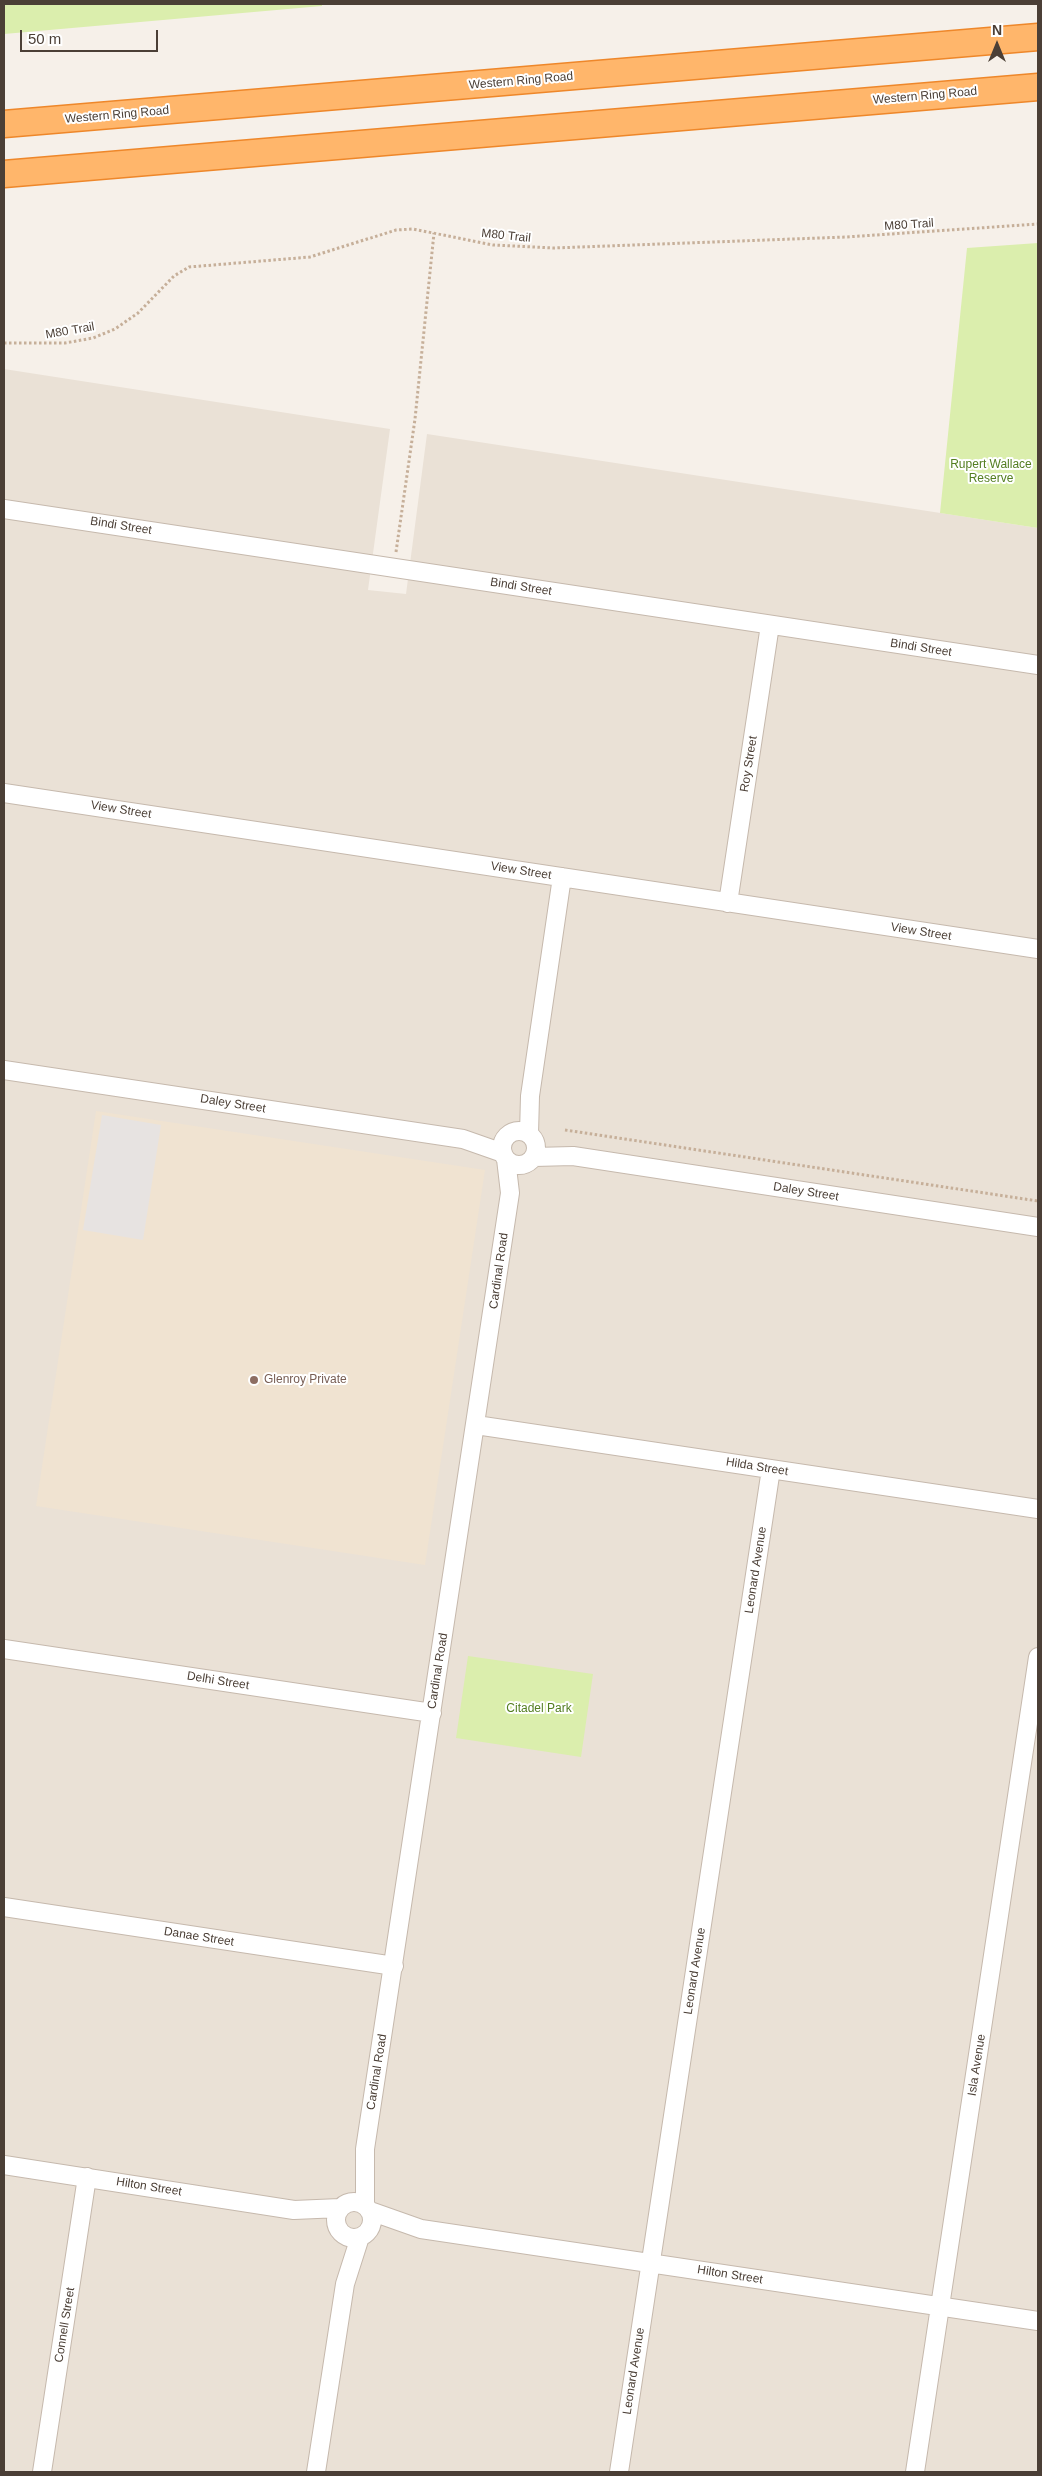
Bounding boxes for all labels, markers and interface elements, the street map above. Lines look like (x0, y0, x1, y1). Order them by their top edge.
scale bar (22, 20, 160, 52)
north arrow (972, 20, 1022, 70)
text: N (992, 22, 1002, 38)
text: 50 m (28, 30, 61, 47)
street label: Western Ring Road (468, 69, 574, 93)
street label: Western Ring Road (872, 84, 978, 108)
street label: Western Ring Road (64, 103, 170, 127)
street label: M80 Trail (884, 216, 934, 234)
street label: M80 Trail (481, 226, 531, 246)
street label: M80 Trail (44, 320, 96, 342)
park label: Rupert Wallace Reserve (950, 458, 1032, 486)
street label: Bindi Street (89, 514, 153, 538)
street label: Bindi Street (489, 575, 553, 599)
street label: Bindi Street (889, 636, 953, 660)
street label: Roy Street (737, 735, 761, 793)
street label: View Street (90, 798, 152, 822)
street label: View Street (490, 859, 552, 883)
street label: View Street (890, 920, 952, 944)
street label: Daley Street (199, 1092, 267, 1116)
street label: Daley Street (772, 1180, 840, 1204)
street label: Cardinal Road (487, 1232, 511, 1310)
place label: Glenroy Private (264, 1373, 347, 1387)
marker: Glenroy Private (248, 1374, 260, 1386)
street label: Hilda Street (725, 1455, 789, 1479)
street label: Leonard Avenue (742, 1525, 770, 1615)
street label: Cardinal Road (425, 1632, 451, 1710)
street label: Delhi Street (186, 1669, 250, 1693)
park label: Citadel Park (506, 1702, 572, 1716)
street label: Danae Street (163, 1924, 235, 1950)
street label: Leonard Avenue (681, 1926, 709, 2016)
street label: Cardinal Road (364, 2033, 390, 2111)
street label: Isla Avenue (965, 2033, 989, 2097)
street label: Hilton Street (115, 2175, 183, 2199)
street label: Hilton Street (696, 2263, 764, 2287)
street label: Connell Street (52, 2286, 78, 2364)
street label: Leonard Avenue (620, 2326, 648, 2416)

